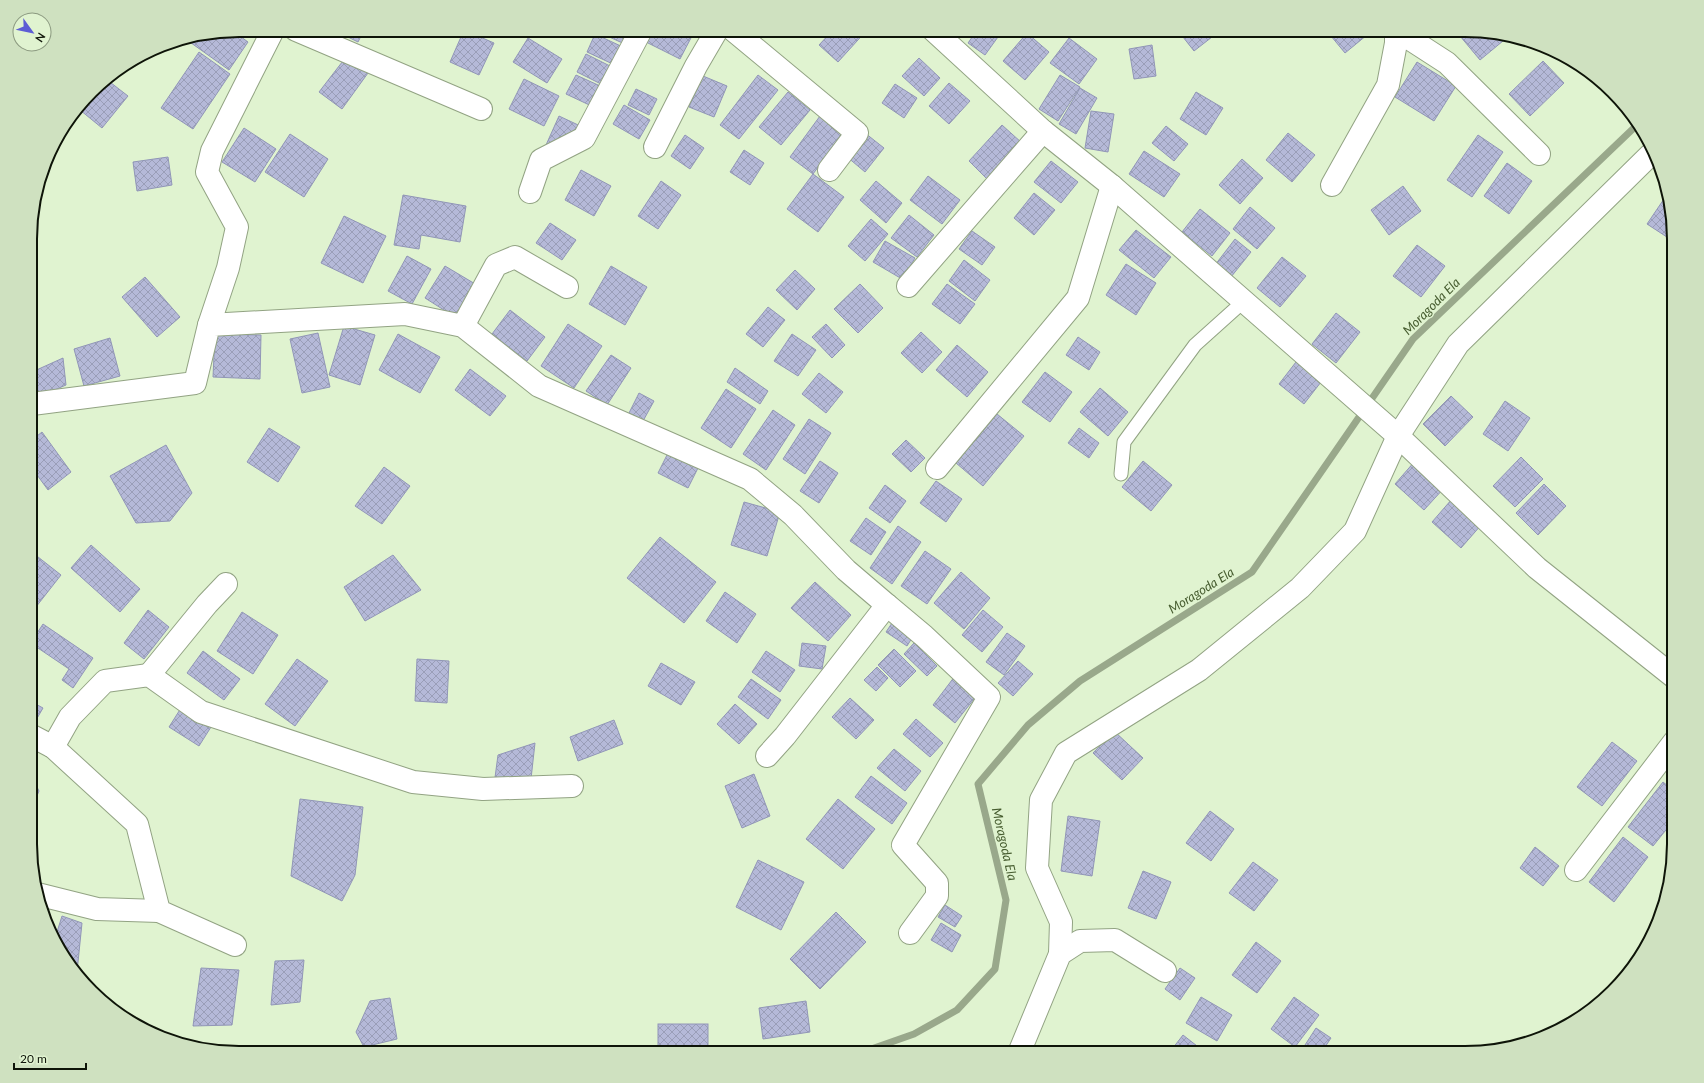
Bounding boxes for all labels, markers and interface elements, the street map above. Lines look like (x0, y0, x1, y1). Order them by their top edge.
north arrow (12, 12, 52, 52)
text: N (33, 31, 49, 45)
water label: Moragoda Ela (1399, 274, 1463, 338)
water label: Moragoda Ela (1165, 563, 1237, 617)
water label: Moragoda Ela (989, 806, 1021, 882)
scale bar (14, 1045, 86, 1071)
text: 20 m (20, 1051, 47, 1066)

